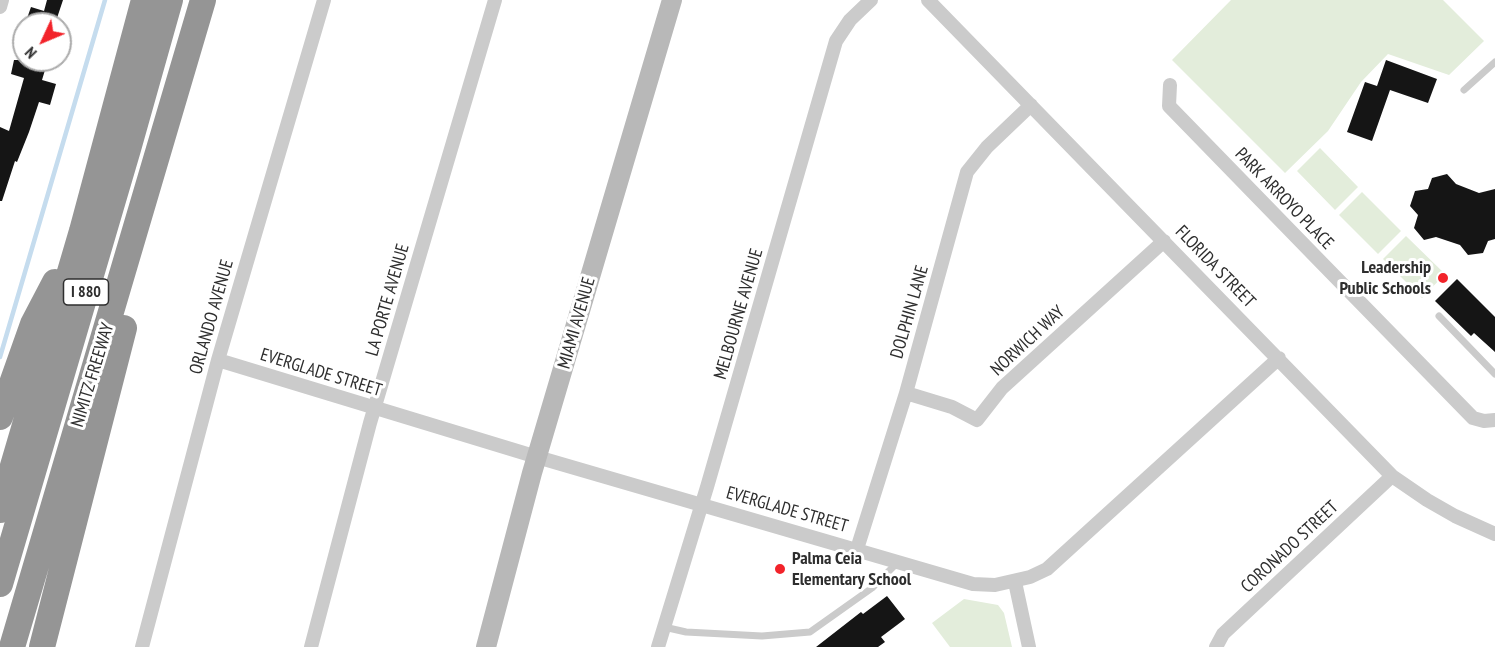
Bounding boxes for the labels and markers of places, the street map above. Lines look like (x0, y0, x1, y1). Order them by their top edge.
place label: Leadership Public Schools (1339, 257, 1431, 300)
marker: Leadership Public Schools (1436, 271, 1450, 285)
place label: Palma Ceia Elementary School (792, 548, 911, 590)
marker: Palma Ceia Elementary School (773, 562, 787, 576)

